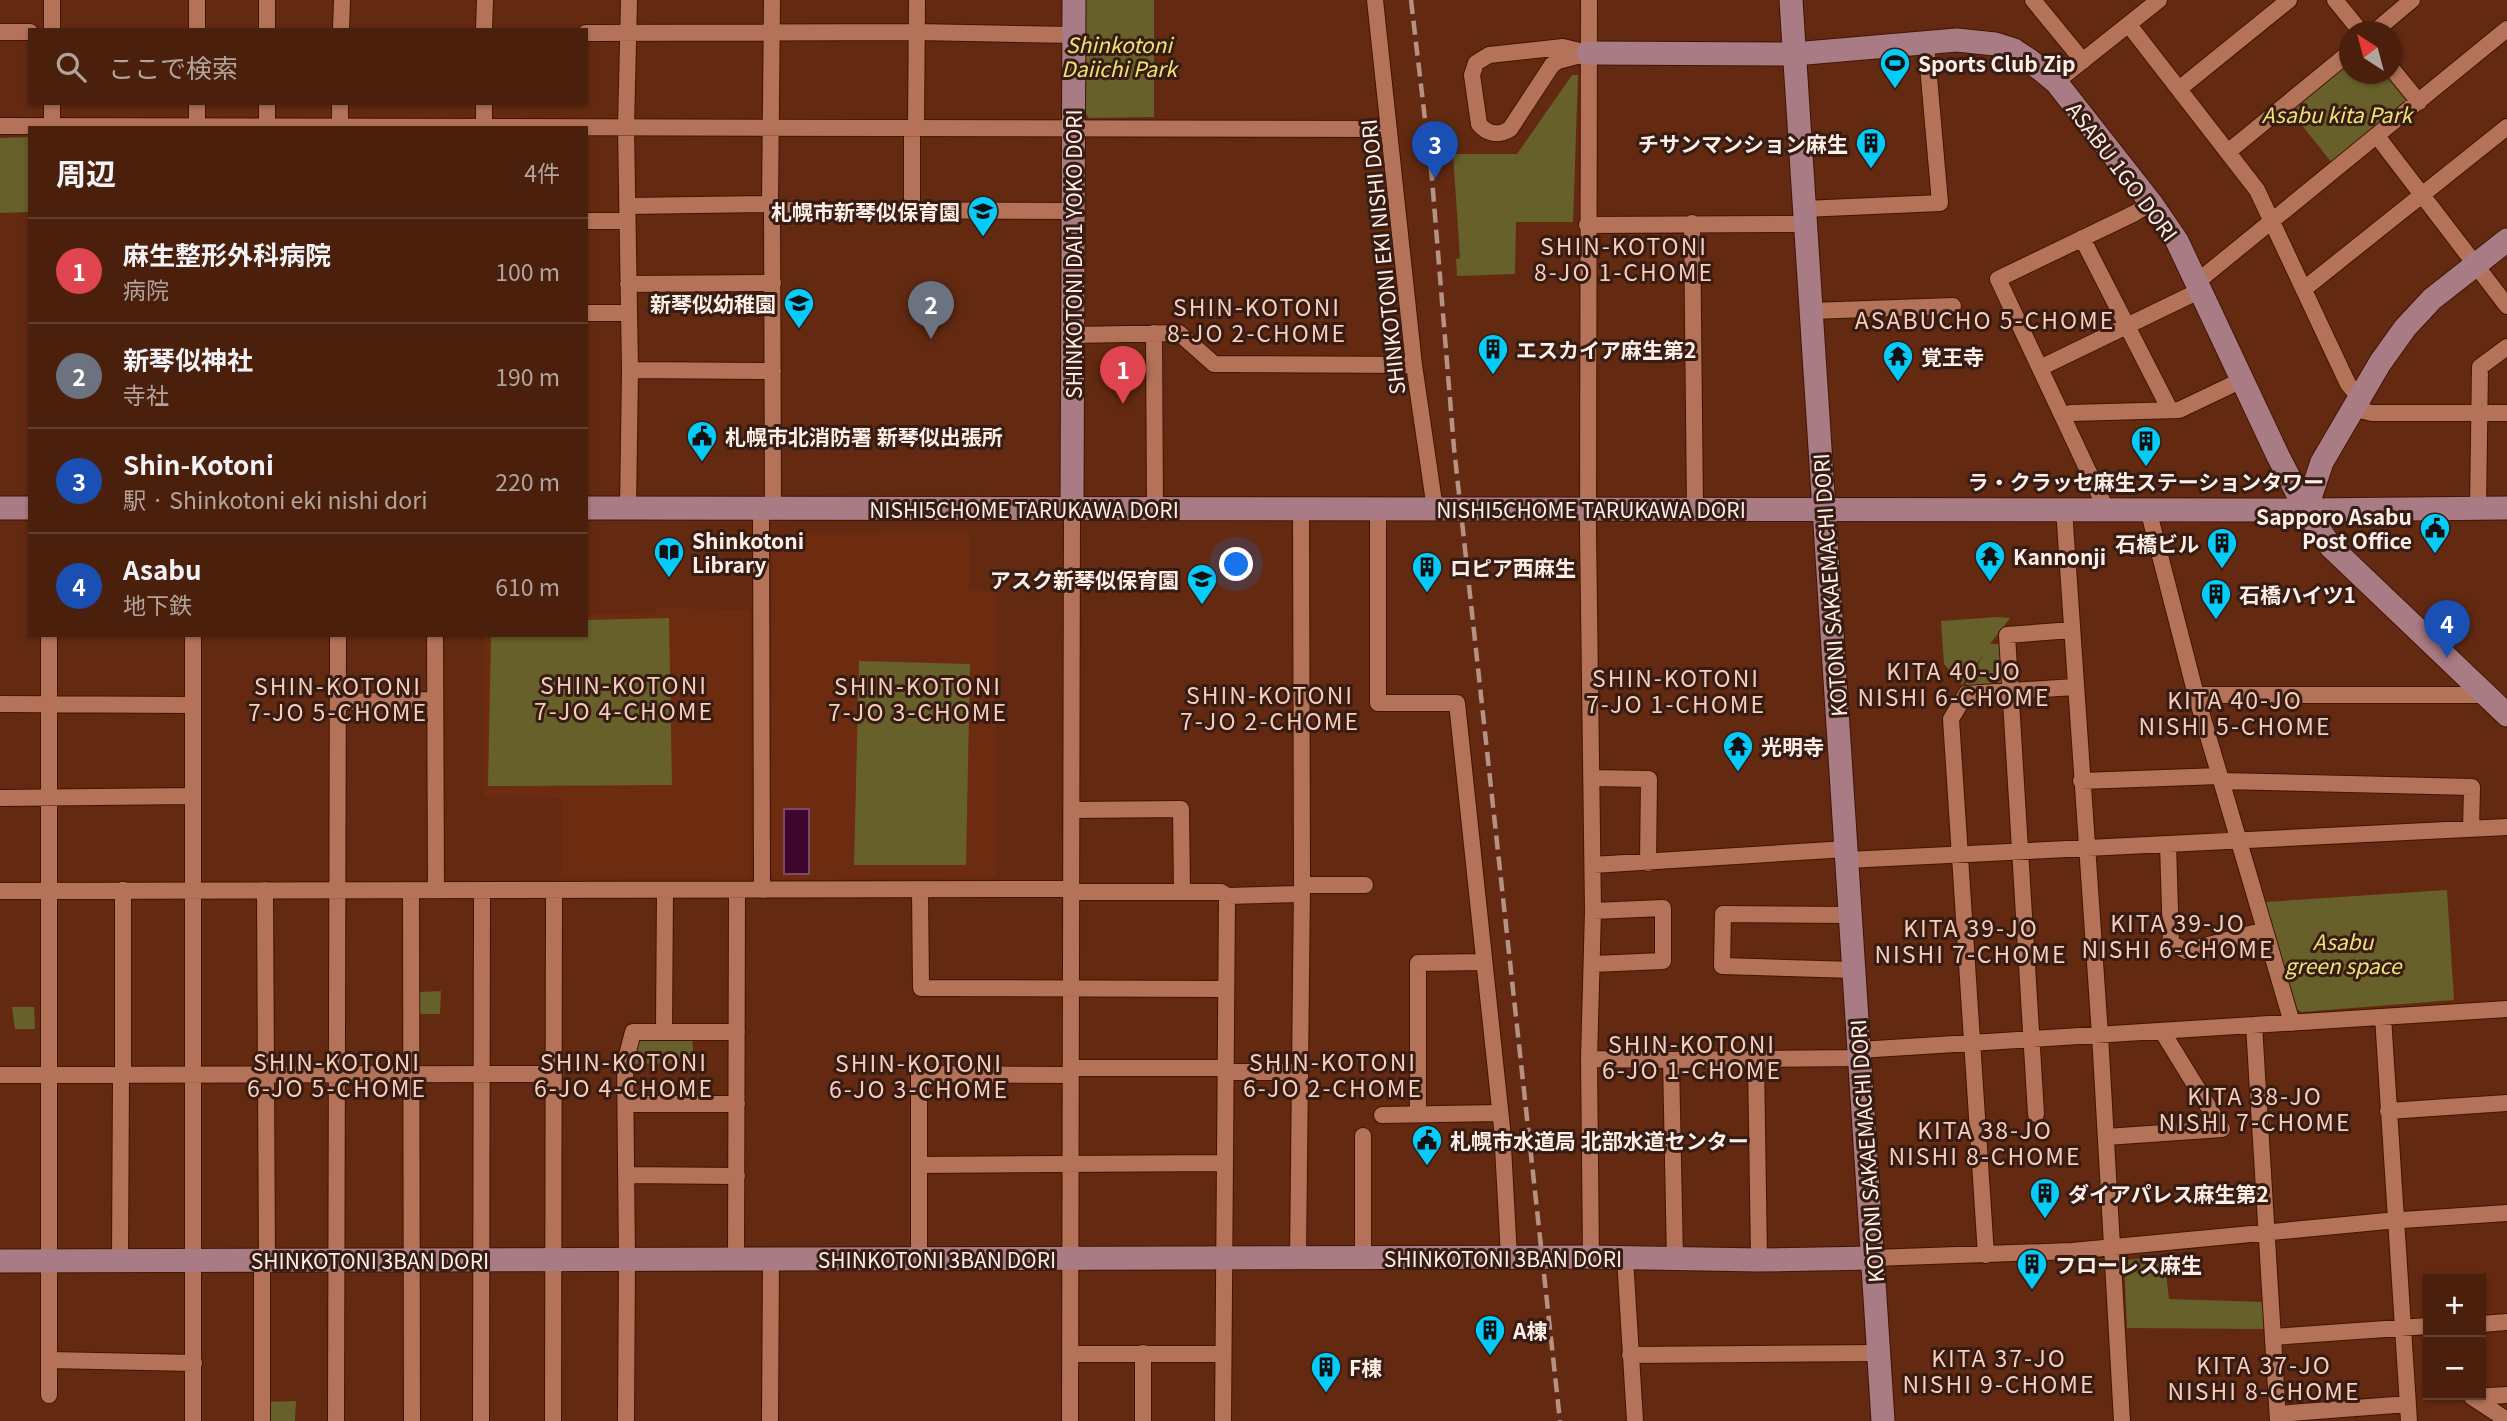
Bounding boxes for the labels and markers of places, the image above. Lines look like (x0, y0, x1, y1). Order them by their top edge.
sports icon: Sports Club Zip (1878, 46, 1912, 90)
place label: Sports Club Zip (1918, 48, 2075, 78)
pin: 3 (1412, 121, 1458, 179)
building icon: チサンマンション麻生 (1854, 126, 1888, 170)
place label: チサンマンション麻生 (1638, 128, 1848, 158)
school or university icon: 札幌市新琴似保育園 (966, 194, 1000, 238)
place label: 札幌市新琴似保育園 (771, 196, 960, 226)
pin: 2 (908, 281, 954, 339)
school or university icon: 新琴似幼稚園 (782, 286, 816, 330)
place label: 新琴似幼稚園 (650, 288, 776, 318)
building icon: エスカイア麻生第2 (1476, 332, 1510, 376)
place label: エスカイア麻生第2 (1516, 334, 1696, 364)
temple icon: 覚王寺 (1881, 339, 1915, 383)
place label: 覚王寺 (1921, 341, 1984, 371)
pin: 1 (1100, 346, 1146, 404)
public building icon: 札幌市北消防署 新琴似出張所 (685, 419, 719, 463)
place label: 札幌市北消防署 新琴似出張所 (725, 421, 1003, 451)
building icon: ラ・クラッセ麻生ステーションタワー (2129, 424, 2163, 468)
place label: ラ・クラッセ麻生ステーションタワー (1968, 466, 2324, 496)
place label: Sapporo Asabu Post Office (2256, 501, 2412, 555)
public building icon: Sapporo Asabu Post Office (2418, 511, 2452, 555)
place label: Shinkotoni Library (692, 525, 804, 579)
building icon: 石橋ビル (2205, 526, 2239, 570)
place label: 石橋ビル (2115, 528, 2199, 558)
library icon: Shinkotoni Library (652, 535, 686, 579)
temple icon: Kannonji (1973, 539, 2007, 583)
place label: Kannonji (2013, 541, 2106, 571)
building icon: ロピア西麻生 (1410, 550, 1444, 594)
place label: ロピア西麻生 (1450, 552, 1576, 582)
school or university icon: アスク新琴似保育園 (1185, 562, 1219, 606)
place label: アスク新琴似保育園 (990, 564, 1179, 594)
building icon: 石橋ハイツ1 (2199, 577, 2233, 621)
place label: 石橋ハイツ1 (2239, 579, 2356, 609)
pin: 4 (2424, 600, 2470, 658)
temple icon: 光明寺 (1721, 729, 1755, 773)
place label: 光明寺 (1761, 731, 1824, 761)
public building icon: 札幌市水道局 北部水道センター (1410, 1123, 1444, 1167)
place label: 札幌市水道局 北部水道センター (1450, 1125, 1749, 1155)
building icon: ダイアパレス麻生第2 (2028, 1176, 2062, 1220)
place label: ダイアパレス麻生第2 (2068, 1178, 2269, 1208)
building icon: フローレス麻生 (2015, 1247, 2049, 1291)
place label: フローレス麻生 (2055, 1249, 2202, 1279)
building icon: A棟 (1473, 1313, 1507, 1357)
place label: A棟 (1512, 1315, 1547, 1345)
building icon: F棟 (1309, 1350, 1343, 1394)
place label: F棟 (1349, 1352, 1382, 1382)

